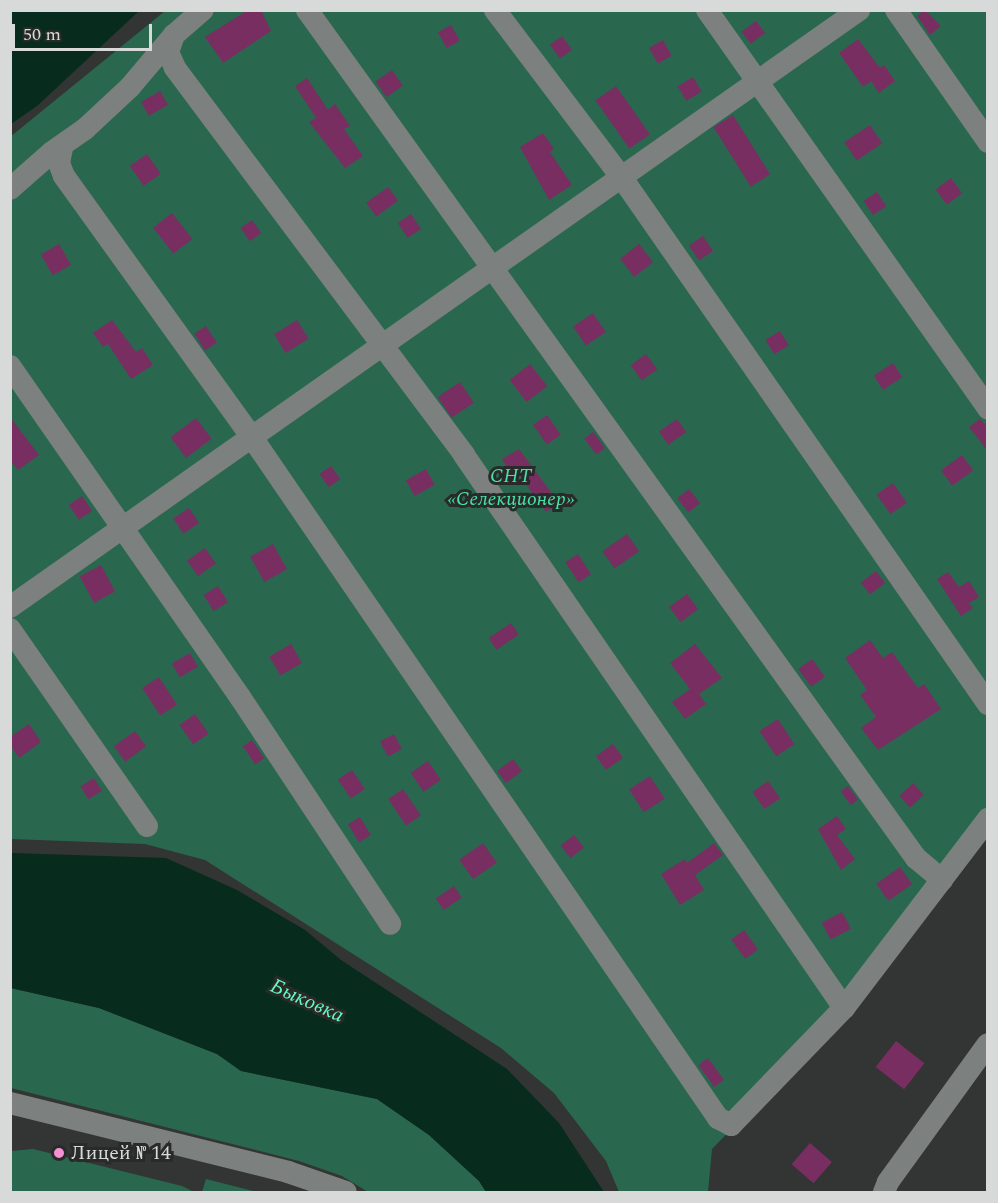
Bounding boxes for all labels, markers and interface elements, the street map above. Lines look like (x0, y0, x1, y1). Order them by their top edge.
scale bar (15, 12, 154, 50)
text: 50 m (23, 21, 61, 48)
park label: СНТ «Селекционер» (448, 465, 574, 512)
water label: Быковка (266, 974, 348, 1028)
place label: Лицей № 14 (71, 1141, 171, 1165)
marker: Лицей № 14 (52, 1146, 66, 1160)

